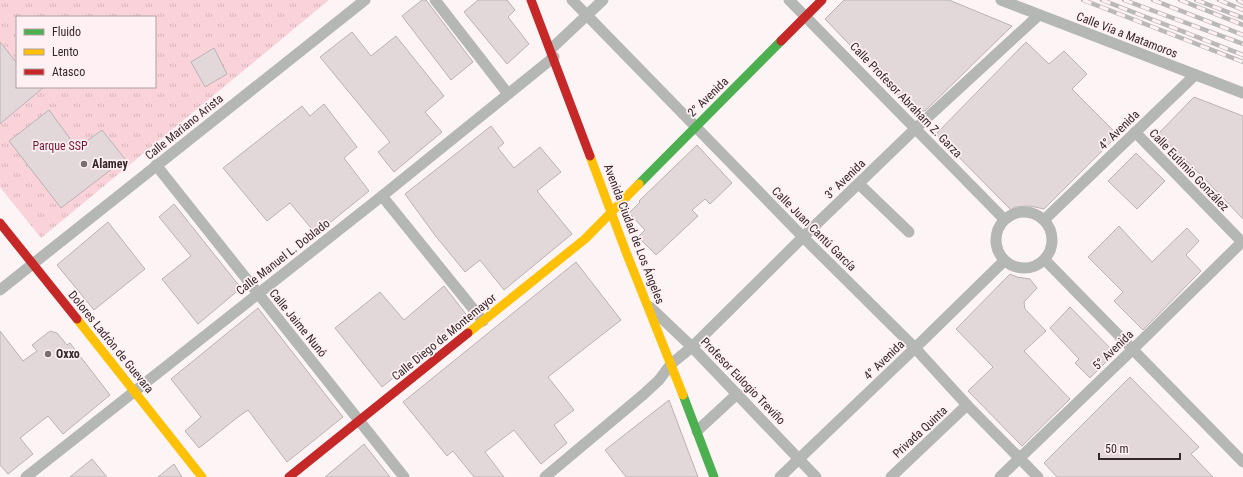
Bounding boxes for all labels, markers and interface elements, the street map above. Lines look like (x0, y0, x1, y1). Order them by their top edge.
street label: Calle Vía a Matamoros (1074, 9, 1180, 61)
legend (16, 16, 156, 88)
text: Fluido (52, 25, 81, 39)
street label: Calle Profesor Abraham Z. Garza (847, 39, 965, 161)
text: Lento (52, 45, 79, 59)
text: Atasco (52, 65, 85, 79)
street label: 2° Avenida (685, 74, 731, 120)
street label: Calle Mariano Arista (142, 91, 226, 163)
street label: 4° Avenida (1096, 107, 1142, 153)
street label: Calle Eutimio González (1146, 126, 1232, 214)
park label: Parque SSP (32, 139, 88, 153)
street label: 3° Avenida (822, 156, 868, 202)
place label: Alamey (92, 157, 128, 171)
marker: Alamey (79, 159, 89, 169)
street label: Avenida Ciudad de Los Ángeles (601, 162, 668, 306)
street label: Calle Juan Cantú García (769, 184, 859, 274)
street label: Calle Manuel L. Doblado (233, 216, 333, 298)
street label: Calle Jaime Nunó (266, 286, 330, 360)
street label: Dolores Ladròn de Guevara (65, 288, 157, 396)
street label: Calle Diego de Montemayor (389, 290, 499, 383)
street label: 5° Avenida (1090, 327, 1136, 373)
street label: Profesor Eulogio Treviño (698, 335, 788, 427)
street label: 4° Avenida (861, 337, 907, 383)
place label: Oxxo (56, 347, 80, 361)
marker: Oxxo (43, 349, 53, 359)
street label: Privada Quinta (890, 403, 950, 461)
scale bar (1099, 435, 1180, 461)
text: 50 m (1105, 442, 1129, 456)

